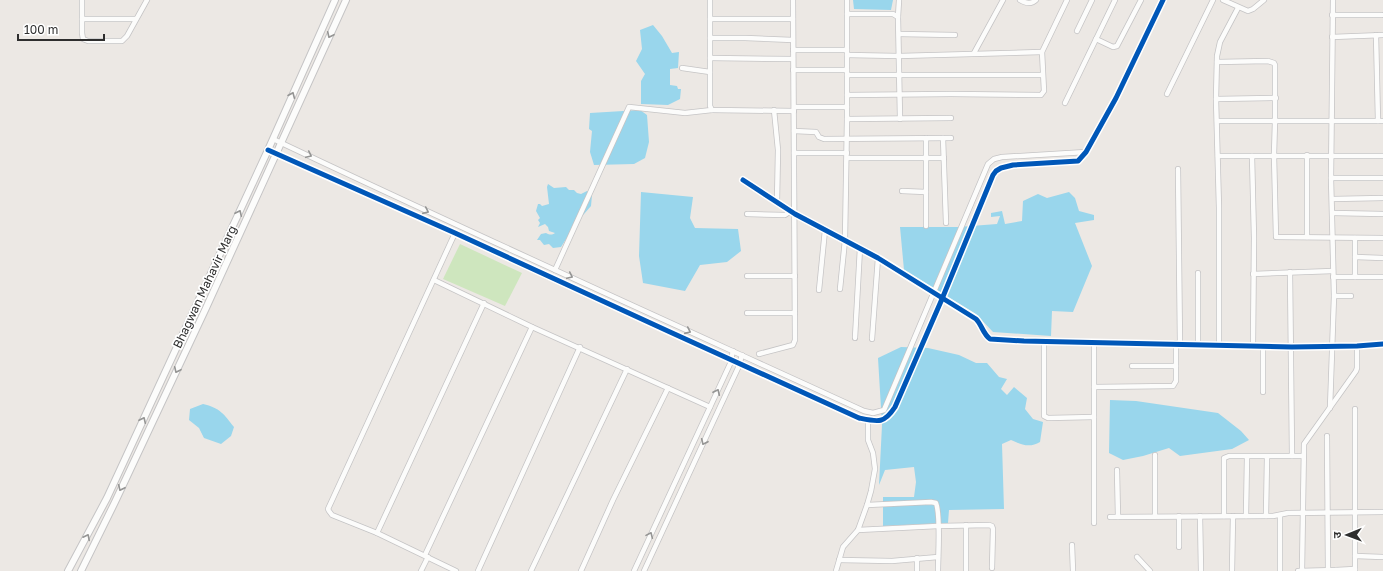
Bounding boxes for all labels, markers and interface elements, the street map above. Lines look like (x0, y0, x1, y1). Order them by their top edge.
scale bar (18, 16, 104, 42)
text: 100 m (24, 22, 58, 37)
one-way arrow (327, 31, 335, 39)
one-way arrow (288, 91, 296, 98)
one-way arrow (304, 150, 312, 158)
one-way arrow (422, 206, 429, 214)
one-way arrow (234, 210, 242, 217)
street label: Bhagwan Mahavir Marg (169, 223, 240, 351)
one-way arrow (565, 271, 573, 279)
one-way arrow (684, 326, 691, 334)
one-way arrow (174, 366, 182, 373)
one-way arrow (712, 389, 720, 396)
one-way arrow (138, 416, 146, 424)
one-way arrow (701, 438, 709, 445)
one-way arrow (118, 483, 126, 491)
north arrow (1327, 515, 1367, 555)
text: उ (1330, 531, 1343, 539)
one-way arrow (645, 532, 653, 540)
one-way arrow (82, 534, 89, 541)

